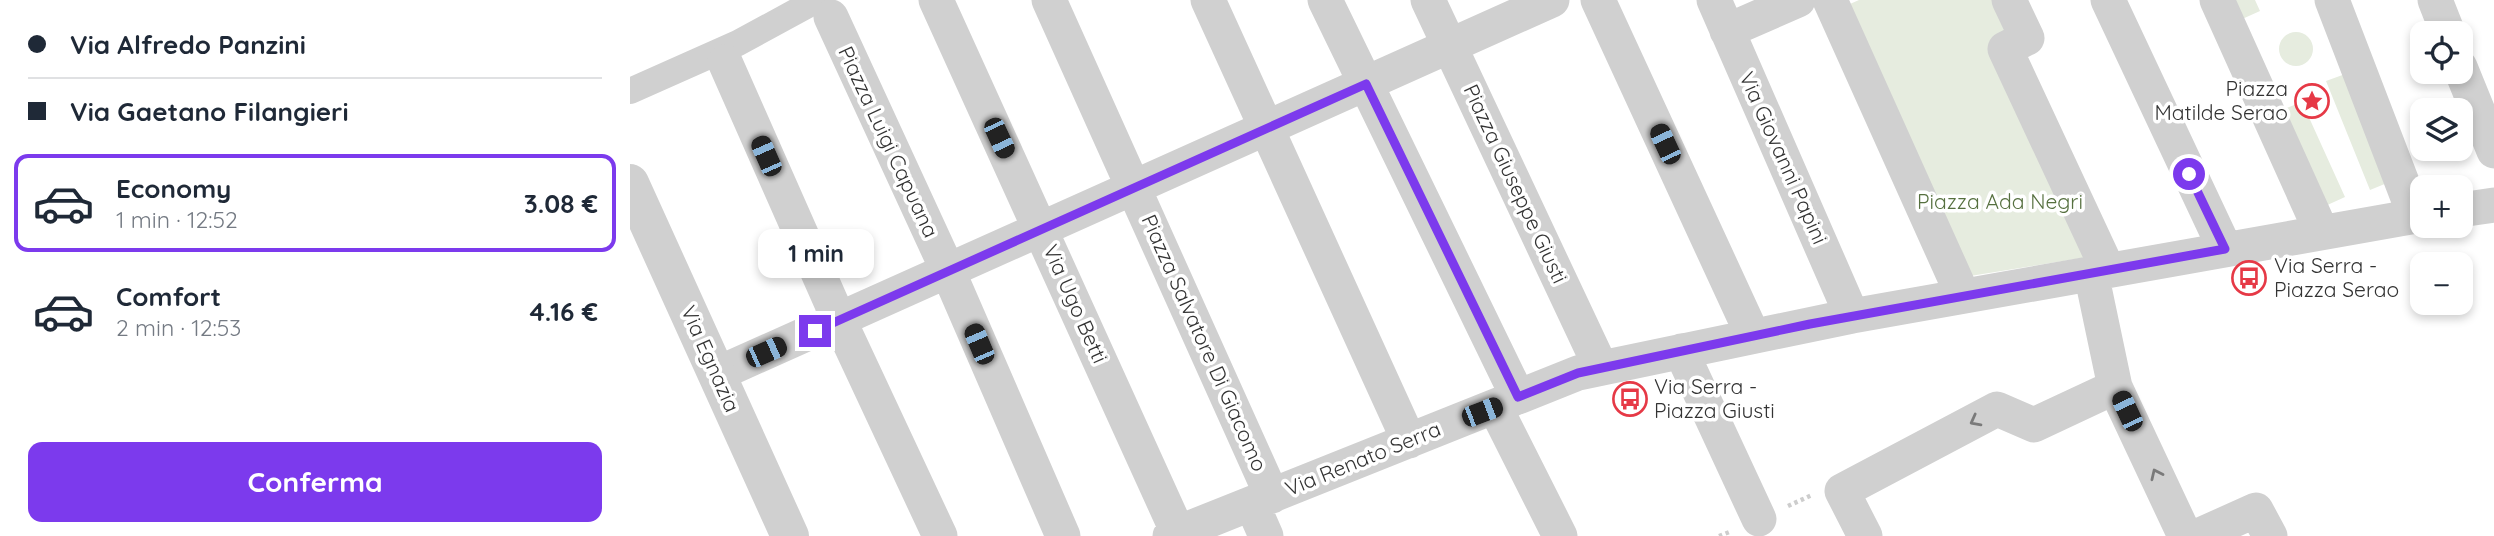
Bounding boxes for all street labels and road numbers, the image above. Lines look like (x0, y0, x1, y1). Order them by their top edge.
street label: Piazza Luigi Capuana (833, 42, 945, 241)
street label: Via Giovanni Papini (1734, 67, 1834, 248)
street label: Piazza Giuseppe Giusti (1458, 80, 1573, 287)
street label: Piazza Salvatore Di Giacomo (1136, 210, 1273, 475)
street label: Via Ugo Betti (1038, 240, 1114, 367)
street label: Via Egnazia (676, 301, 746, 416)
street label: Via Renato Serra (1281, 415, 1444, 501)

